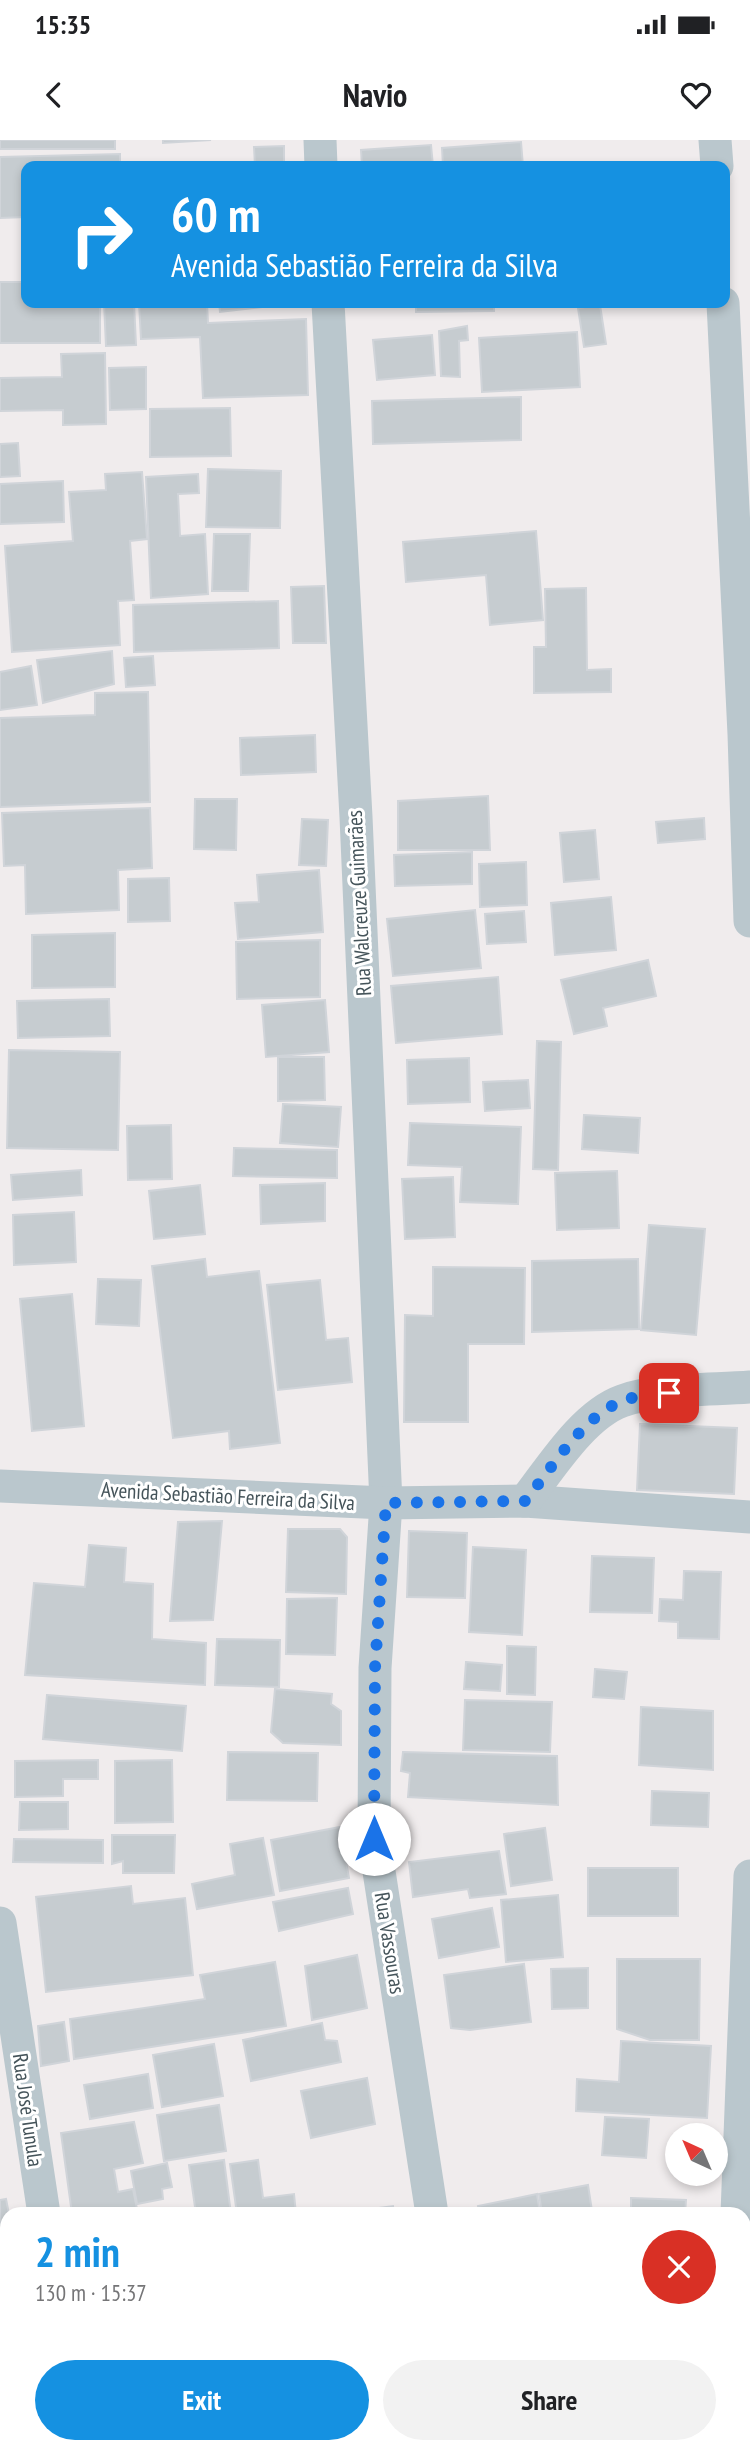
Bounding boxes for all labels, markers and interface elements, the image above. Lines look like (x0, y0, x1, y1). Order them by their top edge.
text: 15:35 (35, 8, 91, 41)
text: Navio (343, 74, 407, 116)
icon: back (35, 76, 73, 114)
icon: heart (677, 76, 715, 114)
text: 60 m (171, 182, 260, 246)
icon: right (56, 189, 147, 280)
text: Avenida Sebastião Ferreira da Silva (171, 244, 558, 286)
street label: Rua Walcreuze Guimarães (341, 809, 377, 997)
pin (639, 1363, 699, 1423)
icon: arrive (650, 1374, 688, 1412)
street label: Avenida Sebastião Ferreira da Silva (100, 1476, 356, 1516)
position arrow (337, 1802, 411, 1876)
street label: Rua Vassouras (369, 1890, 411, 1996)
street label: Rua José Tunula (7, 2052, 49, 2168)
north arrow (665, 2123, 728, 2186)
map controls (665, 2123, 728, 2186)
text: 2 min (35, 2224, 120, 2279)
button: close (642, 2230, 716, 2304)
text: 130 m · 15:37 (35, 2278, 147, 2307)
button: Exit (35, 2360, 369, 2440)
button: Share (383, 2360, 716, 2440)

